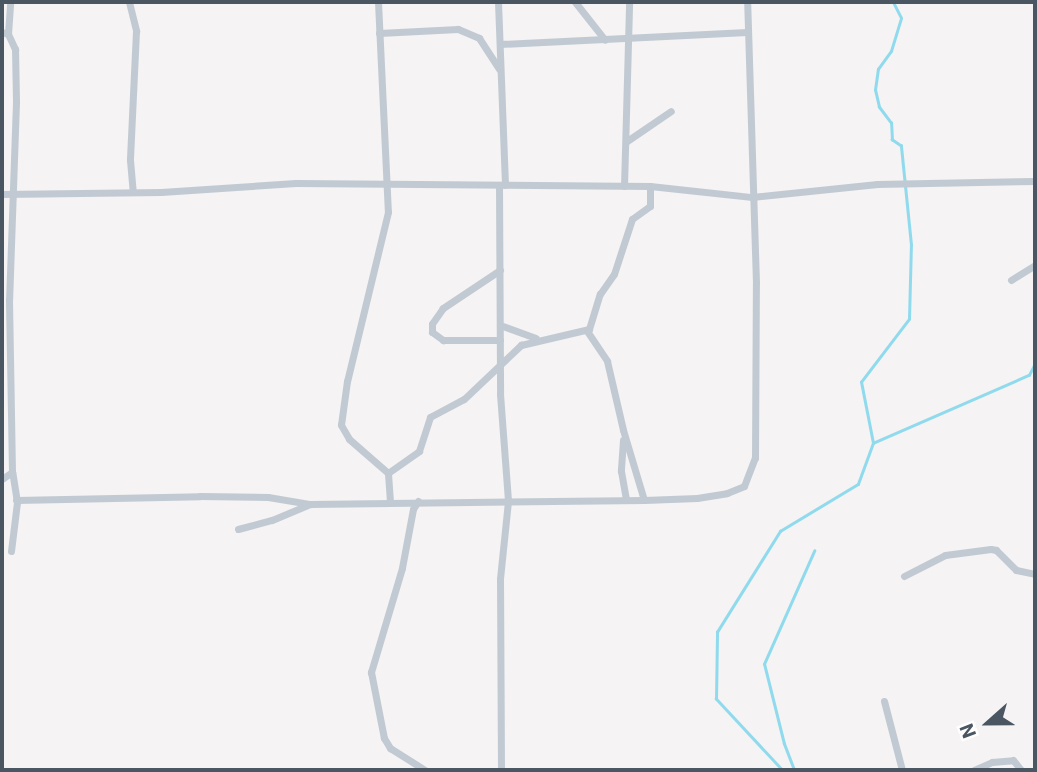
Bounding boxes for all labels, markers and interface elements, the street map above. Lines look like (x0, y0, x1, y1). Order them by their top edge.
north arrow (953, 688, 1023, 758)
text: N (955, 720, 981, 741)

